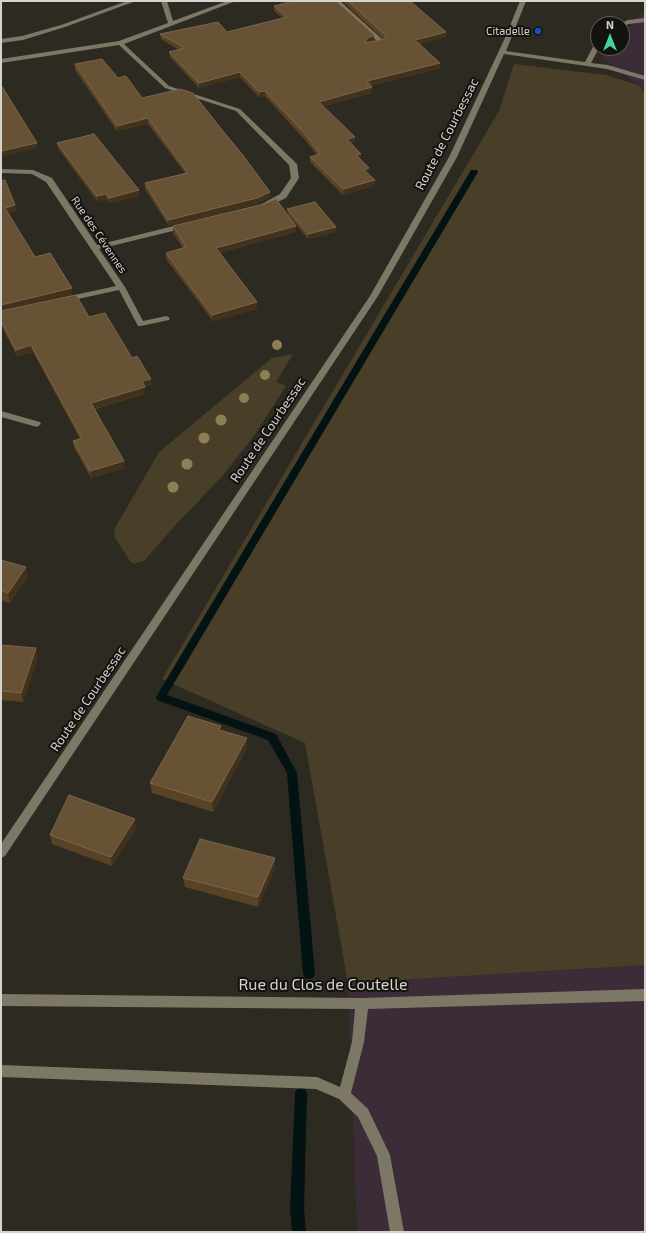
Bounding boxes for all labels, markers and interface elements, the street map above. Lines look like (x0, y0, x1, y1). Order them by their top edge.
north arrow (590, 16, 630, 56)
text: N (606, 18, 614, 31)
place label: Citadelle (486, 24, 530, 38)
marker: Citadelle (533, 26, 543, 36)
street label: Route de Courbessac (412, 75, 482, 193)
street label: Rue des Cévennes (68, 194, 130, 276)
street label: Route de Courbessac (227, 374, 309, 486)
street label: Route de Courbessac (47, 643, 129, 755)
street label: Rue du Clos de Coutelle (238, 975, 408, 995)

